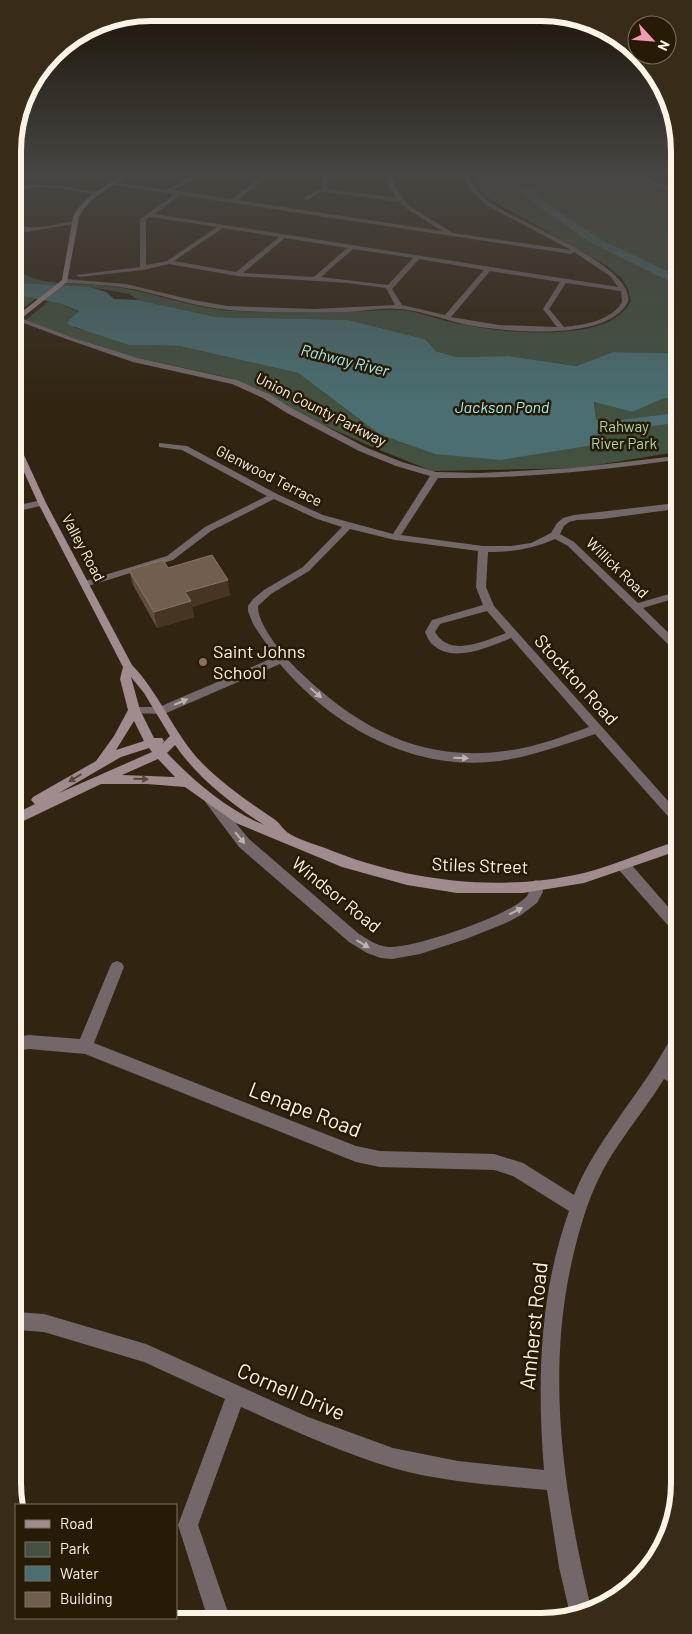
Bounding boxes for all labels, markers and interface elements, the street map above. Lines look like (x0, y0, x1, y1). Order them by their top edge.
north arrow (627, 15, 677, 65)
text: N (654, 38, 674, 54)
water label: Rahway River (299, 339, 393, 380)
street label: Union County Parkway (253, 368, 390, 450)
water label: Jackson Pond (455, 397, 550, 416)
park label: Rahway River Park (591, 417, 657, 452)
street label: Glenwood Terrace (213, 441, 325, 510)
street label: Valley Road (59, 511, 109, 584)
street label: Willick Road (583, 533, 652, 601)
street label: Stockton Road (530, 630, 623, 729)
place label: Saint Johns School (213, 640, 305, 683)
marker: Saint Johns School (197, 656, 209, 668)
one-way arrow (310, 687, 322, 699)
one-way arrow (174, 697, 188, 705)
one-way arrow (454, 755, 470, 763)
one-way arrow (68, 773, 81, 782)
one-way arrow (133, 775, 149, 783)
one-way arrow (235, 831, 246, 844)
street label: Windsor Road (288, 852, 386, 937)
street label: Stiles Street (431, 852, 529, 878)
one-way arrow (508, 907, 523, 915)
one-way arrow (356, 939, 369, 948)
street label: Lenape Road (246, 1076, 365, 1141)
street label: Amherst Road (513, 1261, 552, 1391)
street label: Cornell Drive (234, 1357, 349, 1425)
legend (15, 1504, 178, 1619)
text: Road (60, 1514, 93, 1532)
text: Park (60, 1539, 90, 1557)
text: Water (60, 1564, 99, 1582)
text: Building (60, 1589, 113, 1607)

